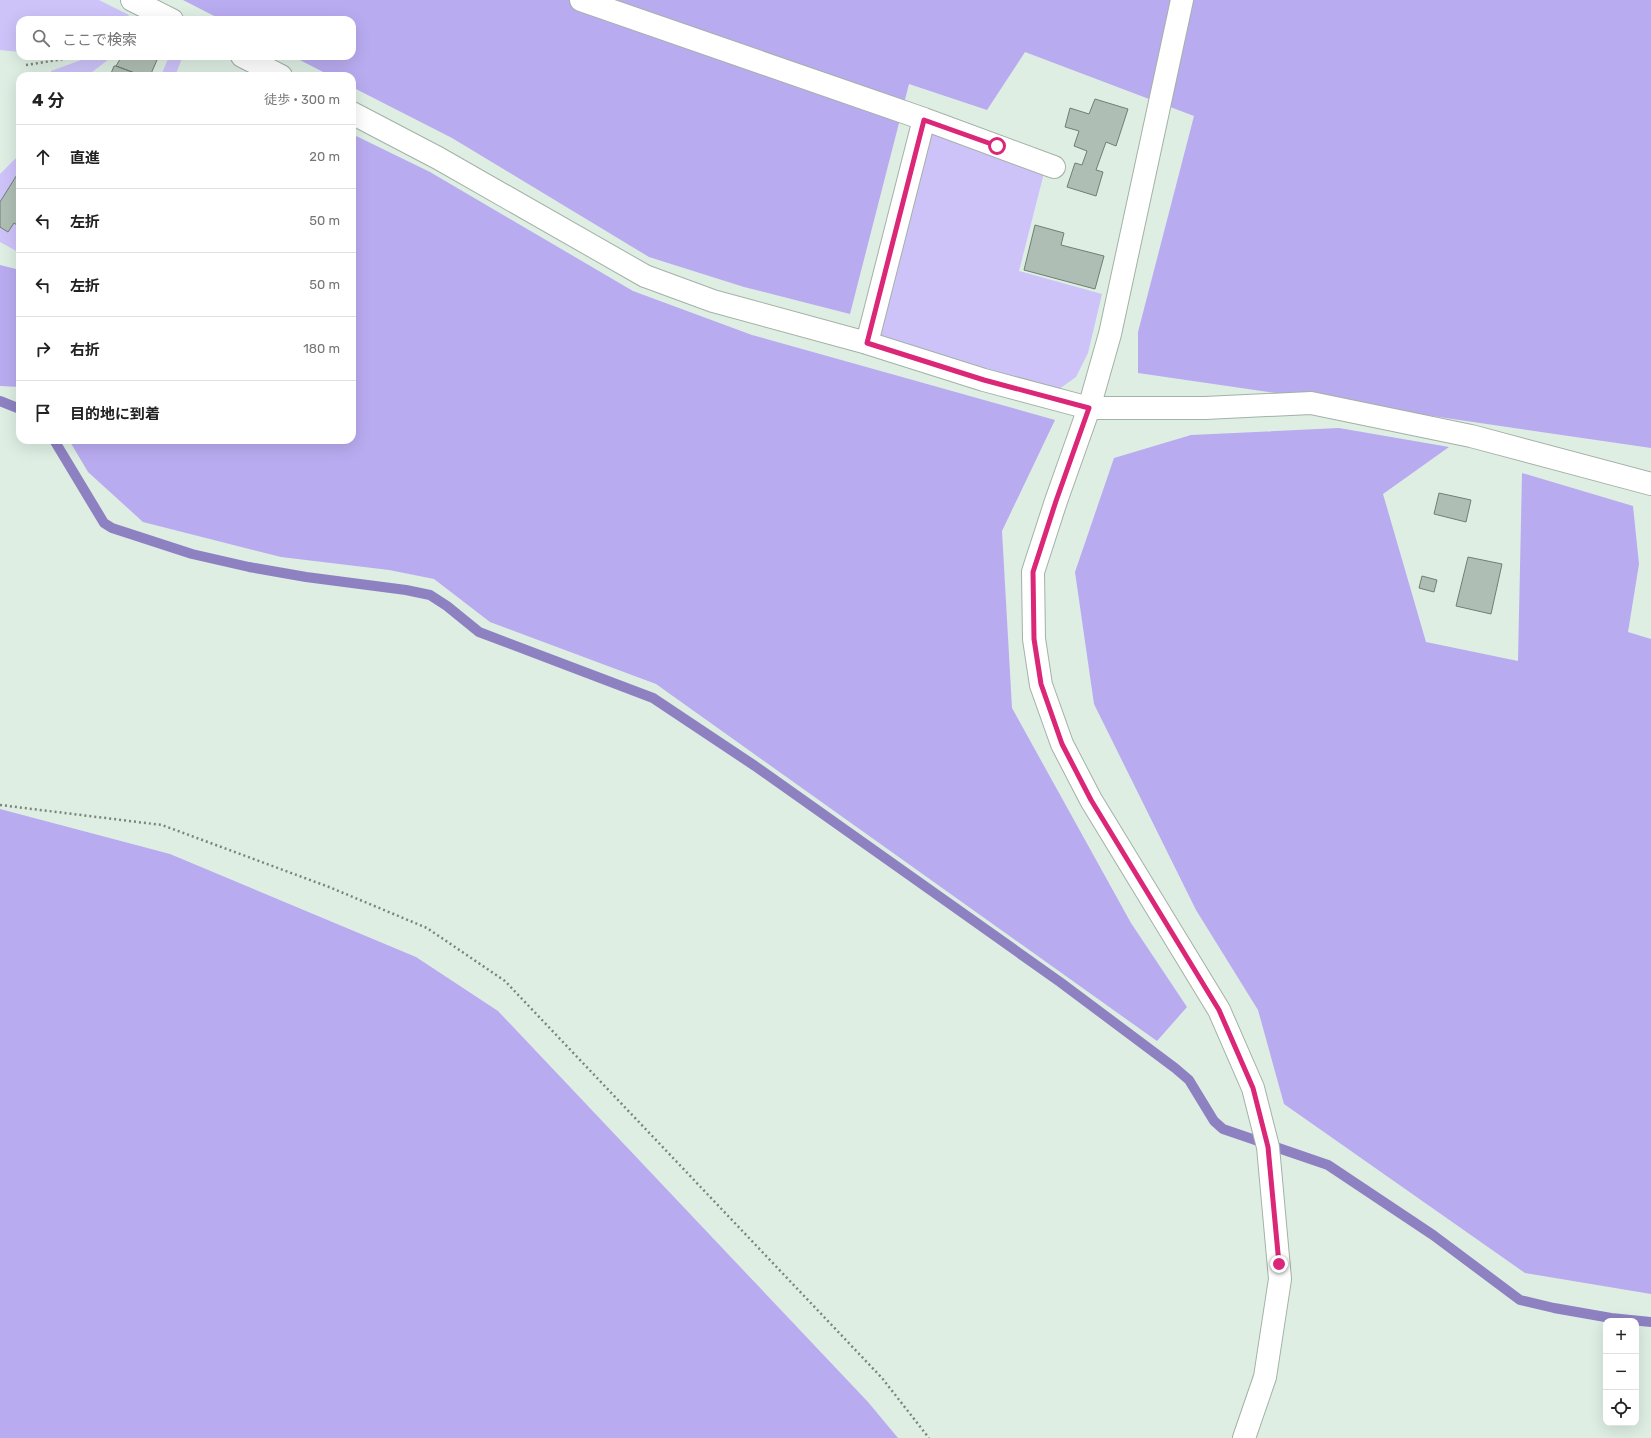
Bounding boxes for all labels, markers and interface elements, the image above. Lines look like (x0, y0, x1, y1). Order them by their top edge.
search box (16, 16, 356, 60)
icon: search (30, 27, 52, 49)
text: ここで検索 (62, 31, 137, 49)
text: 4 分 (32, 90, 64, 110)
text: 徒歩 · 300 m (264, 92, 340, 107)
route start (988, 137, 1006, 155)
icon: ahead (32, 146, 54, 168)
text: 直進 (70, 149, 100, 167)
text: 20 m (309, 149, 340, 164)
icon: left (32, 210, 54, 232)
text: 左折 (70, 213, 100, 231)
text: 50 m (309, 213, 340, 228)
icon: left (32, 274, 54, 296)
text: 左折 (70, 277, 100, 295)
text: 50 m (309, 277, 340, 292)
icon: right (32, 338, 54, 360)
text: 右折 (70, 341, 100, 359)
text: 180 m (303, 341, 340, 356)
icon: arrive (32, 402, 54, 424)
text: 目的地に到着 (70, 405, 160, 423)
route end (1270, 1255, 1288, 1273)
map controls (1603, 1318, 1639, 1426)
button: + (1603, 1318, 1639, 1354)
button: − (1603, 1354, 1639, 1390)
button: locate (1603, 1390, 1639, 1426)

